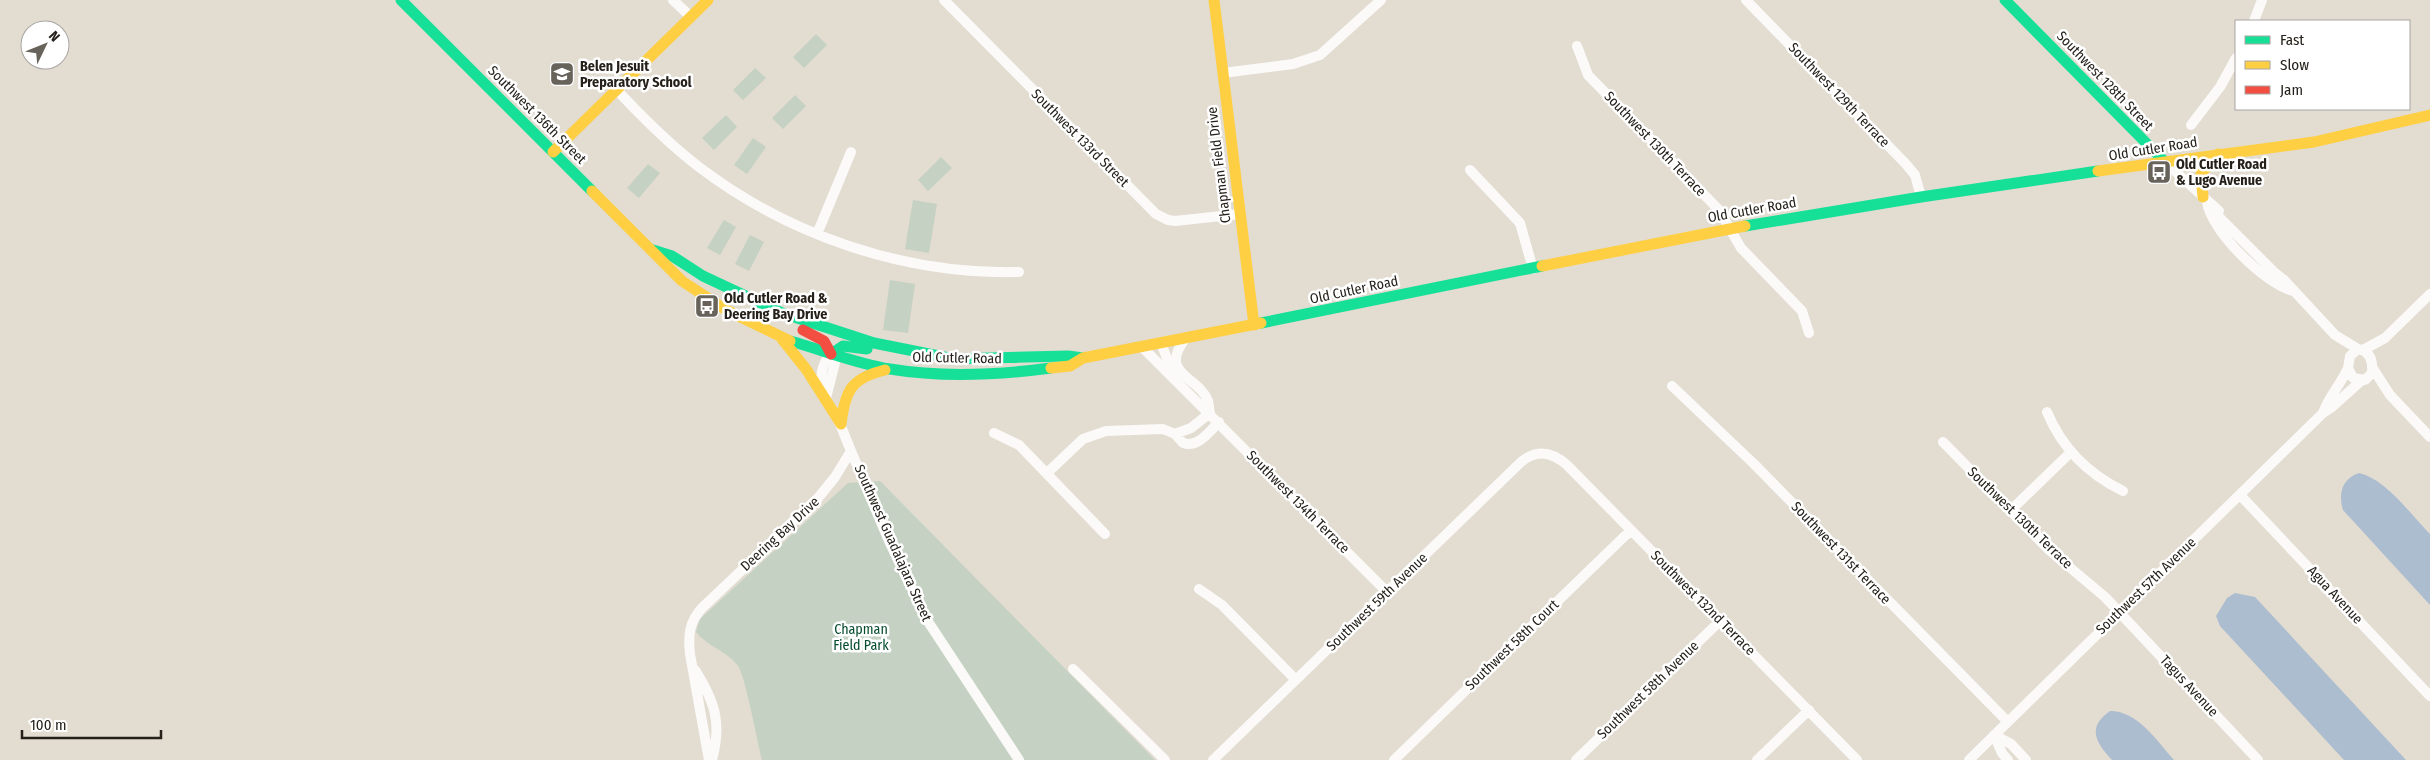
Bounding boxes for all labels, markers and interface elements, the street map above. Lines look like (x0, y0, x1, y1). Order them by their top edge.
north arrow (20, 20, 70, 70)
legend (2235, 20, 2410, 110)
text: N (45, 28, 63, 45)
street label: Southwest 128th Street (2053, 28, 2157, 135)
text: Fast (2280, 31, 2304, 49)
street label: Southwest 129th Terrace (1785, 39, 1893, 151)
text: Slow (2280, 56, 2309, 74)
place label: Belen Jesuit Preparatory School (580, 58, 692, 91)
school or university icon: Belen Jesuit Preparatory School (549, 61, 575, 87)
street label: Southwest 136th Street (484, 62, 590, 168)
text: Jam (2280, 81, 2303, 99)
street label: Southwest 133rd Street (1028, 86, 1133, 191)
street label: Southwest 130th Terrace (1600, 88, 1710, 200)
street label: Chapman Field Drive (1203, 106, 1235, 224)
street label: Old Cutler Road (2107, 134, 2199, 164)
place label: Old Cutler Road & Lugo Avenue (2176, 156, 2267, 189)
bus stop icon: Old Cutler Road & Lugo Avenue (2146, 159, 2172, 185)
street label: Old Cutler Road (1706, 194, 1798, 226)
street label: Old Cutler Road (1308, 272, 1400, 308)
place label: Old Cutler Road & Deering Bay Drive (724, 290, 828, 323)
bus stop icon: Old Cutler Road & Deering Bay Drive (694, 293, 720, 319)
street label: Old Cutler Road (912, 349, 1002, 367)
street label: Southwest 134th Terrace (1243, 447, 1353, 557)
street label: Southwest Guadalajara Street (851, 462, 935, 624)
street label: Southwest 130th Terrace (1964, 463, 2076, 573)
street label: Deering Bay Drive (737, 493, 823, 575)
street label: Southwest 131st Terrace (1788, 498, 1894, 608)
street label: Southwest 57th Avenue (2092, 534, 2200, 638)
street label: Southwest 132nd Terrace (1647, 547, 1759, 659)
street label: Southwest 59th Avenue (1323, 549, 1431, 655)
street label: Agua Avenue (2304, 562, 2366, 628)
street label: Southwest 58th Court (1462, 596, 1563, 694)
park label: Chapman Field Park (833, 621, 889, 654)
street label: Southwest 58th Avenue (1594, 637, 1702, 743)
street label: Tagus Avenue (2156, 652, 2222, 720)
scale bar (22, 708, 161, 740)
text: 100 m (30, 716, 67, 734)

